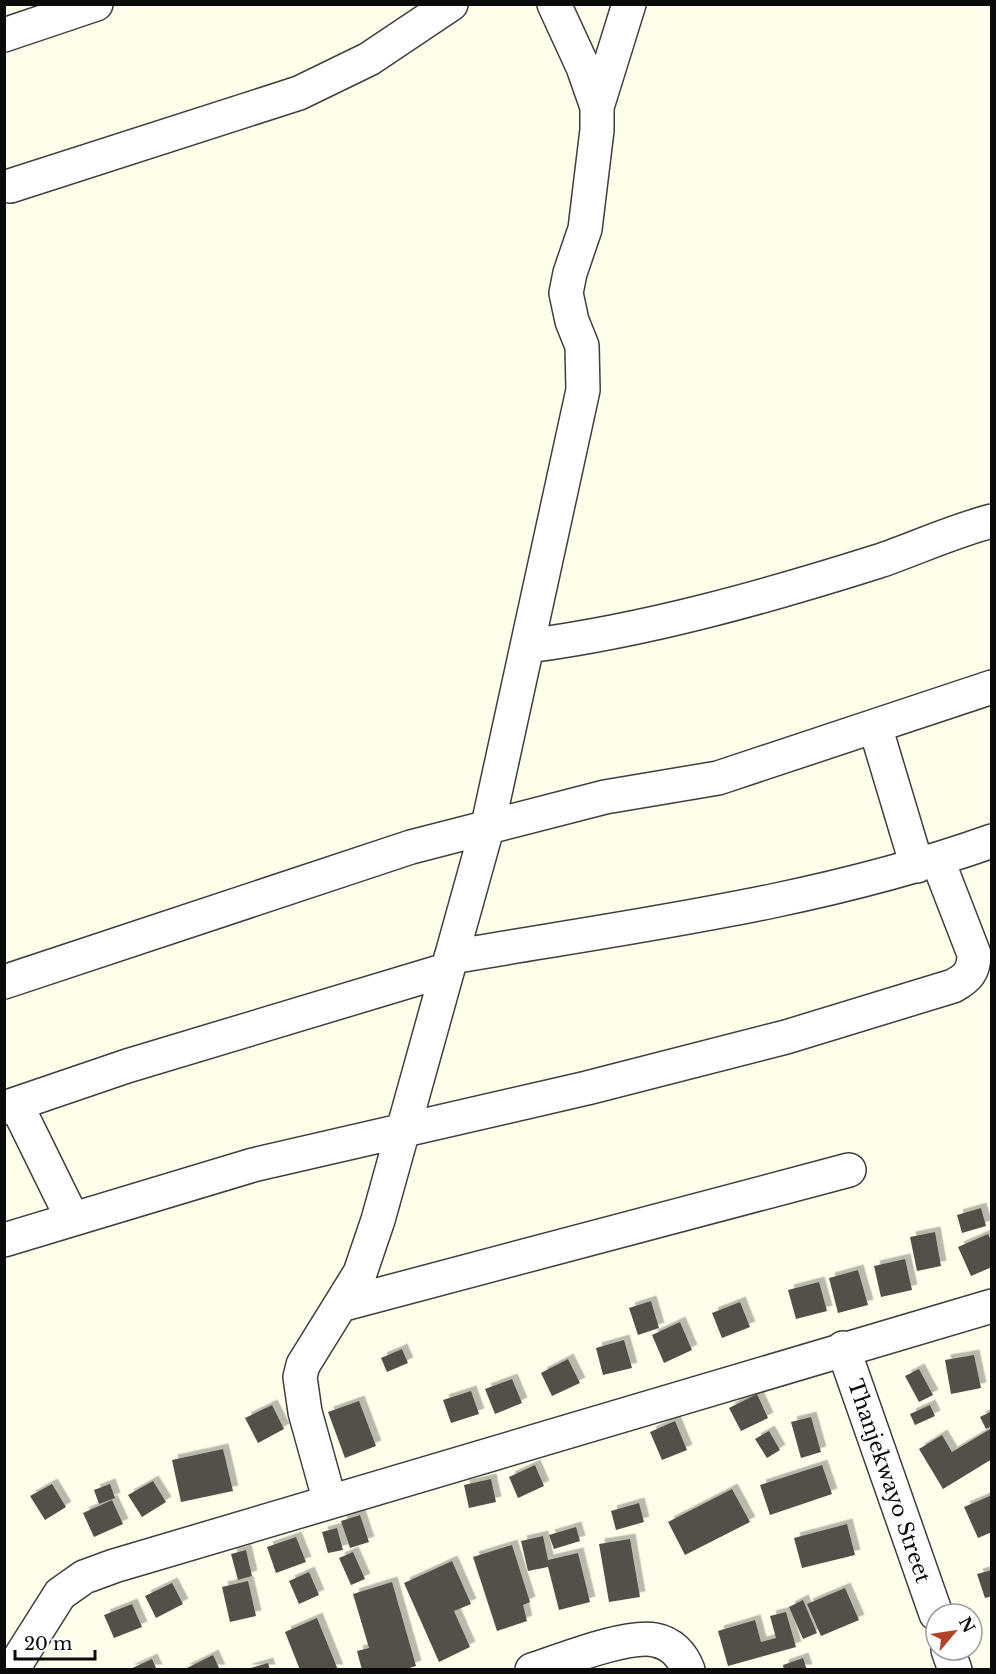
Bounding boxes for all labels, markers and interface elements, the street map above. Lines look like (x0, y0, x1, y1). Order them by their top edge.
street label: Thanjekwayo Street (842, 1376, 936, 1586)
north arrow (924, 1602, 984, 1662)
text: N (955, 1613, 980, 1636)
scale bar (15, 1623, 94, 1661)
text: 20 m (24, 1633, 72, 1655)

